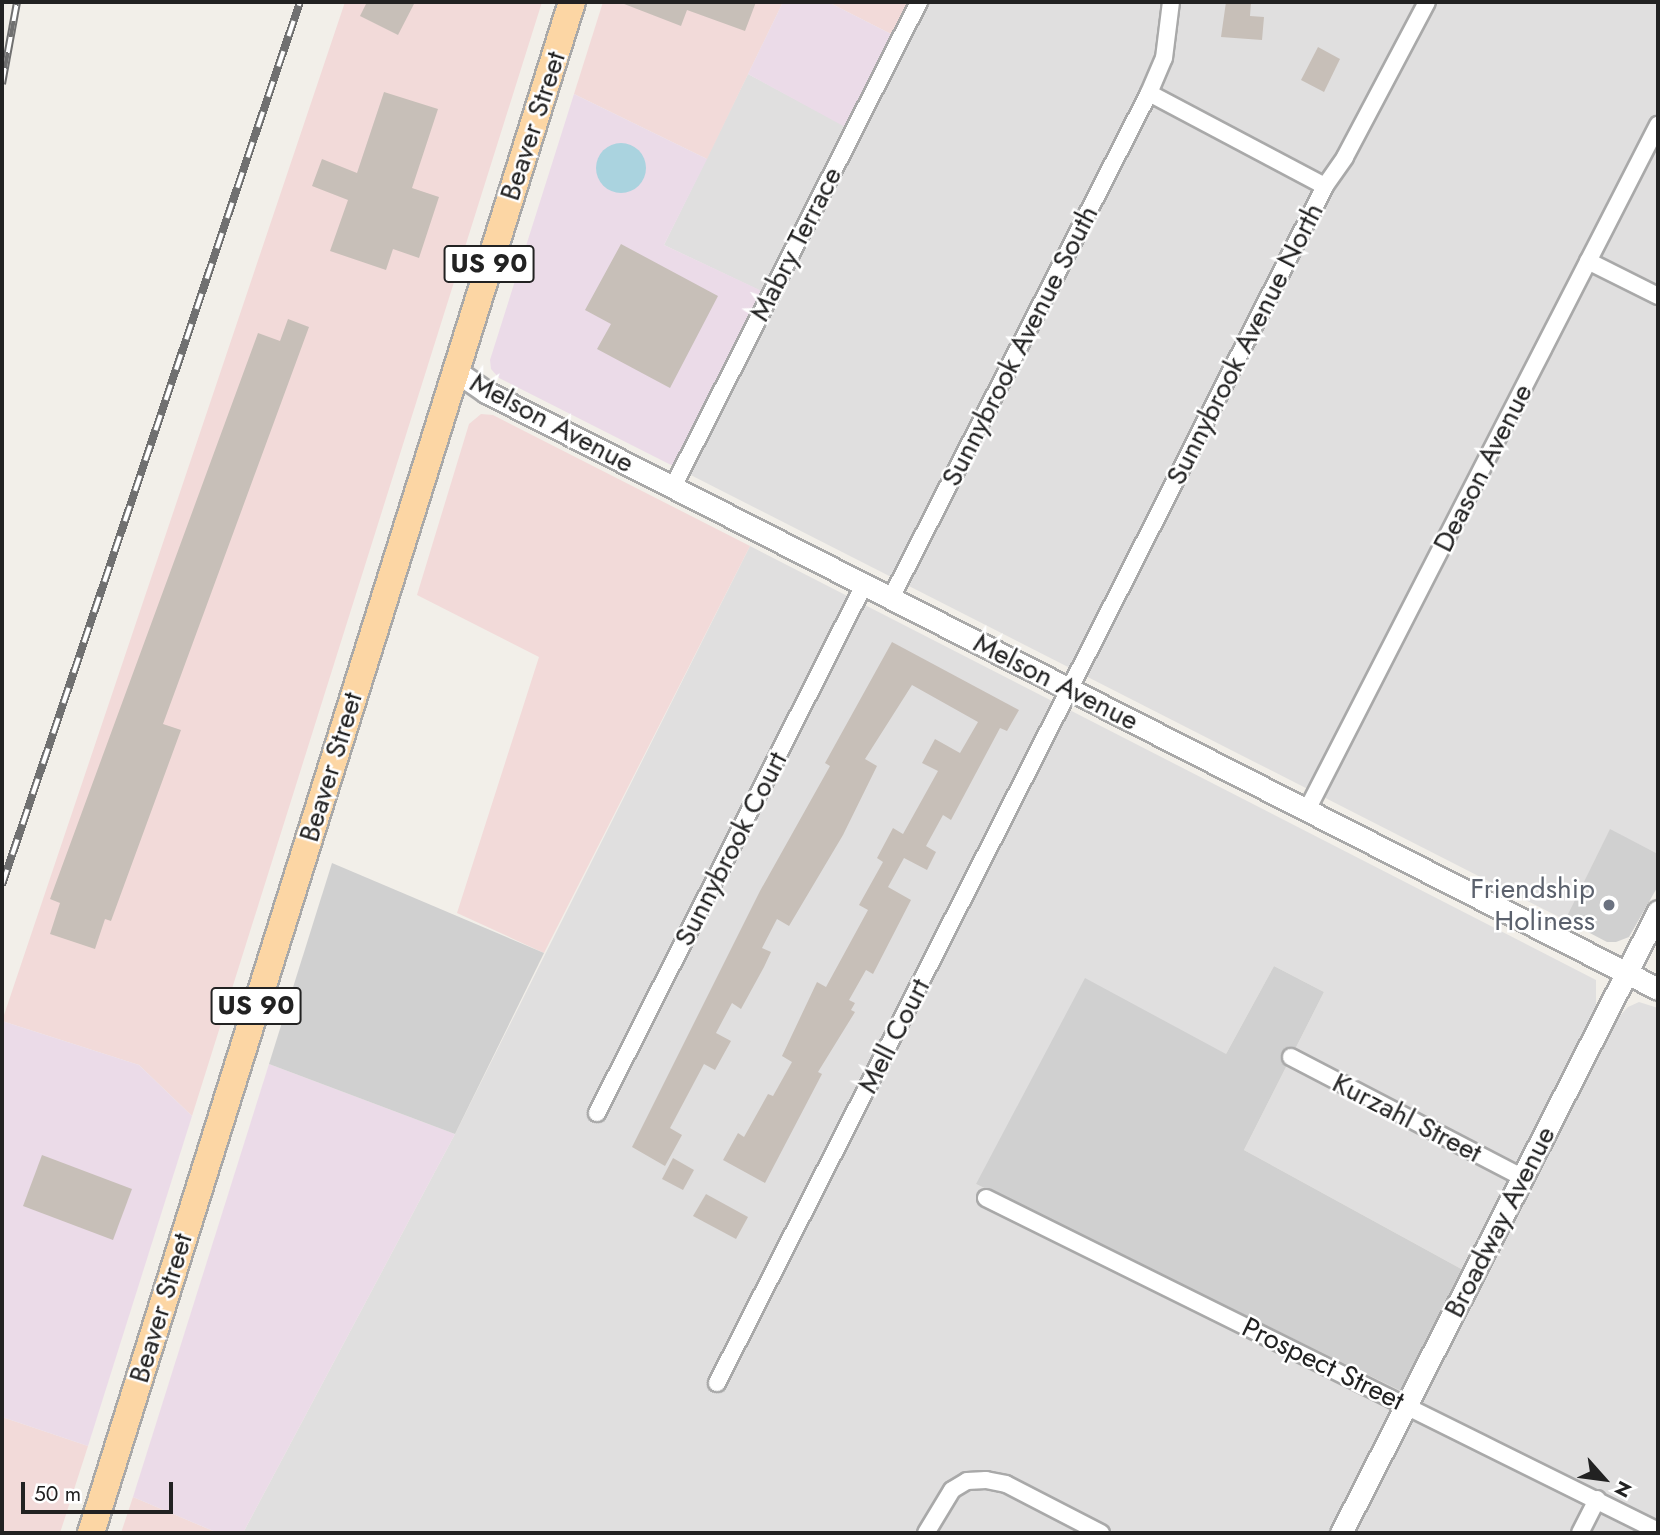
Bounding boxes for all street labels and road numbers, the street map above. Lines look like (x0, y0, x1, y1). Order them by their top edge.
street label: Beaver Street (493, 47, 573, 205)
street label: Mabry Terrace (743, 161, 849, 327)
street label: Sunnybrook Avenue North (1159, 198, 1331, 490)
street label: Sunnybrook Avenue South (935, 200, 1105, 492)
road number: US 90 (444, 242, 534, 286)
street label: Melson Avenue (464, 366, 640, 480)
street label: Deason Avenue (1426, 378, 1540, 558)
street label: Melson Avenue (968, 626, 1144, 738)
street label: Beaver Street (292, 688, 370, 846)
street label: Sunnybrook Court (668, 746, 794, 952)
street label: Mell Court (851, 973, 937, 1099)
road number: US 90 (210, 984, 302, 1028)
street label: Kurzahl Street (1327, 1066, 1487, 1170)
street label: Broadway Avenue (1437, 1121, 1563, 1323)
street label: Beaver Street (122, 1229, 200, 1387)
street label: Prospect Street (1236, 1310, 1410, 1418)

